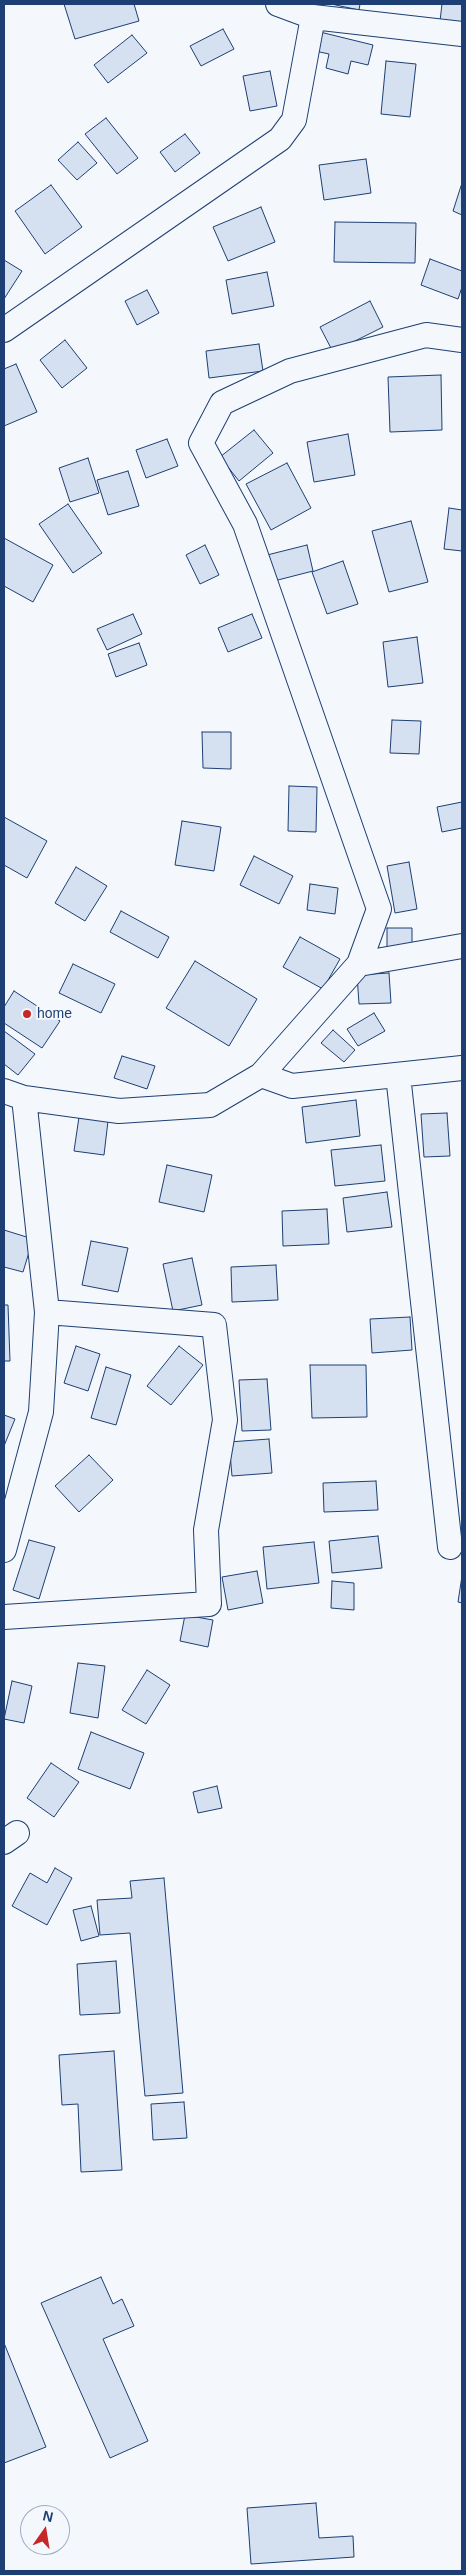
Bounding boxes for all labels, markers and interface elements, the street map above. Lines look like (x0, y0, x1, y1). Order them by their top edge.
place label: home (37, 1006, 72, 1022)
marker: home (21, 1008, 33, 1020)
north arrow (20, 2505, 70, 2555)
text: N (41, 2507, 55, 2525)

